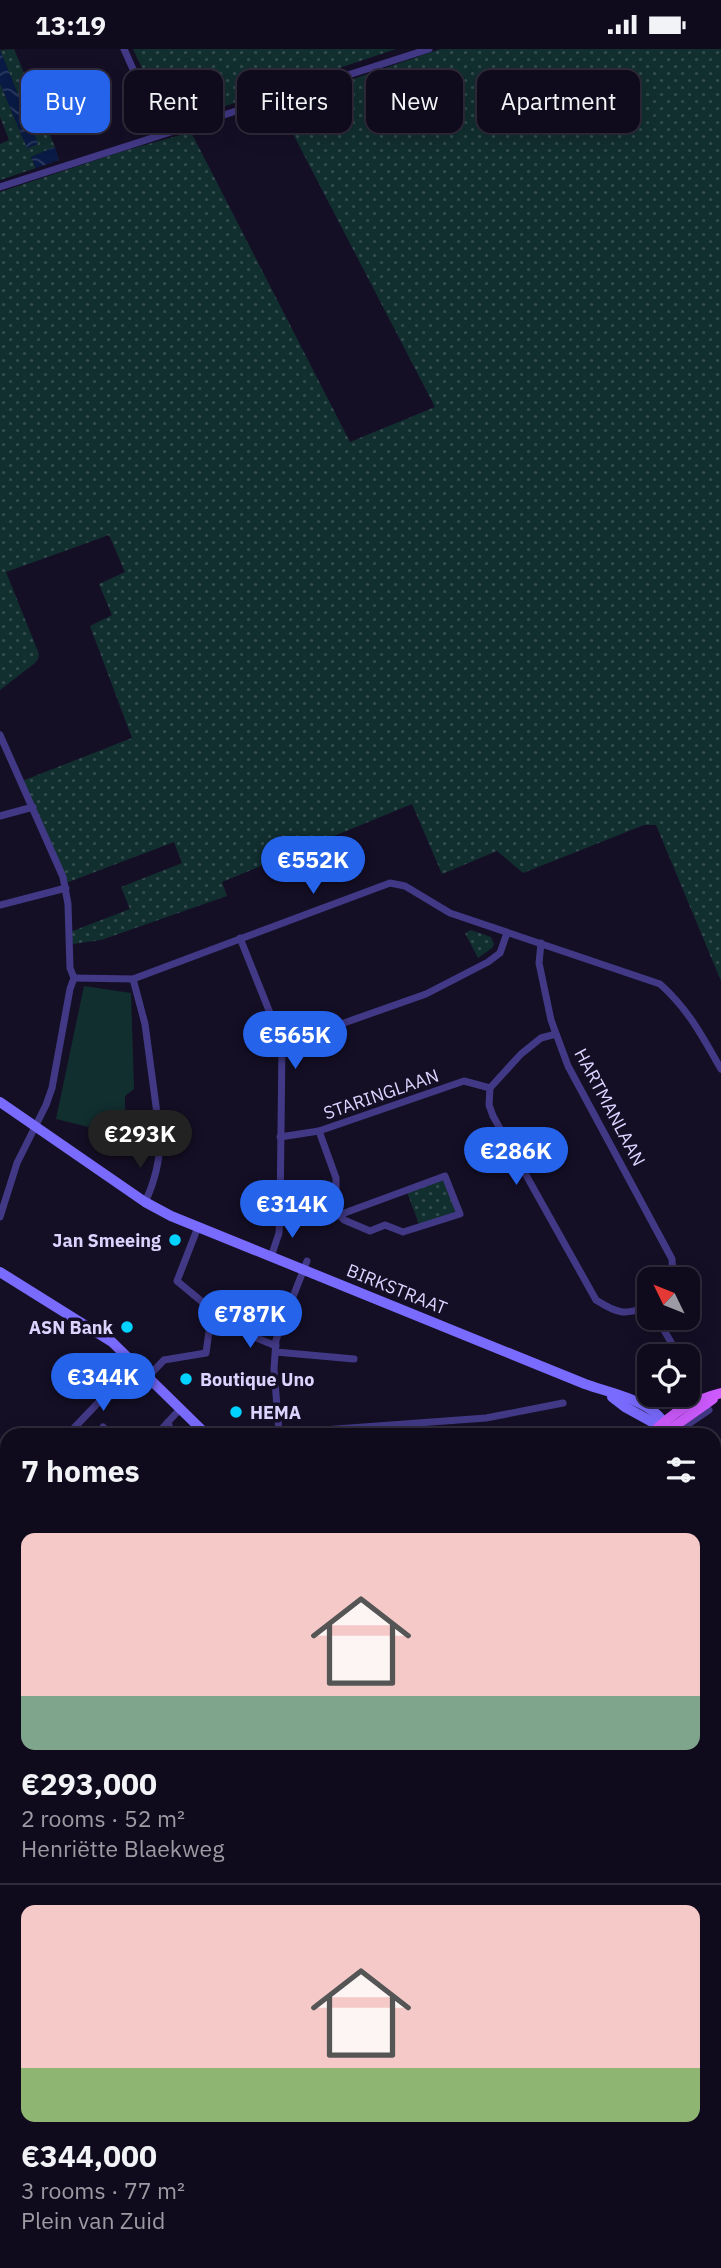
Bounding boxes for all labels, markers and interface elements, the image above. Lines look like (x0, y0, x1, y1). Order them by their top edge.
text: 13:19 (35, 8, 106, 42)
chip: Buy (21, 70, 110, 133)
chip: Rent (124, 70, 223, 133)
chip: Filters (237, 70, 352, 133)
chip: New (366, 70, 463, 133)
chip: Apartment (477, 70, 640, 133)
pin: €552K (264, 837, 362, 896)
text: €552K (277, 844, 349, 874)
pin: €565K (246, 1011, 344, 1071)
text: €565K (259, 1019, 331, 1049)
street label: HARTMANLAAN (569, 1044, 651, 1170)
street label: STARINGLAAN (320, 1064, 442, 1124)
pin: €293K (91, 1111, 189, 1170)
text: €293K (104, 1118, 176, 1148)
pin: €286K (467, 1127, 565, 1187)
text: €286K (480, 1135, 552, 1165)
pin: €314K (243, 1181, 341, 1240)
text: €314K (256, 1188, 328, 1218)
place label: Jan Smeeing (52, 1229, 161, 1252)
marker: Jan Smeeing (167, 1232, 183, 1248)
street label: BIRKSTRAAT (343, 1258, 451, 1320)
north arrow (637, 1267, 700, 1330)
map controls (637, 1267, 700, 1407)
pin: €787K (201, 1291, 299, 1350)
text: €787K (214, 1298, 286, 1328)
place label: ASN Bank (29, 1316, 114, 1339)
marker: ASN Bank (119, 1319, 135, 1335)
button: locate (637, 1344, 700, 1407)
pin: €344K (54, 1353, 152, 1413)
text: €344K (67, 1361, 139, 1391)
place label: Boutique Uno (200, 1368, 314, 1391)
marker: Boutique Uno (178, 1371, 194, 1387)
place label: HEMA (250, 1401, 301, 1424)
marker: HEMA (228, 1404, 244, 1420)
text: 7 homes (21, 1451, 140, 1490)
icon: filters (662, 1451, 700, 1489)
icon: home (298, 1578, 424, 1704)
text: €293,000 (21, 1764, 157, 1803)
text: 2 rooms · 52 m² (21, 1803, 185, 1833)
text: Henriëtte Blaekweg (21, 1833, 224, 1863)
icon: home (298, 1950, 424, 2076)
text: €344,000 (21, 2136, 157, 2175)
text: 3 rooms · 77 m² (21, 2175, 185, 2205)
text: Plein van Zuid (21, 2205, 165, 2235)

